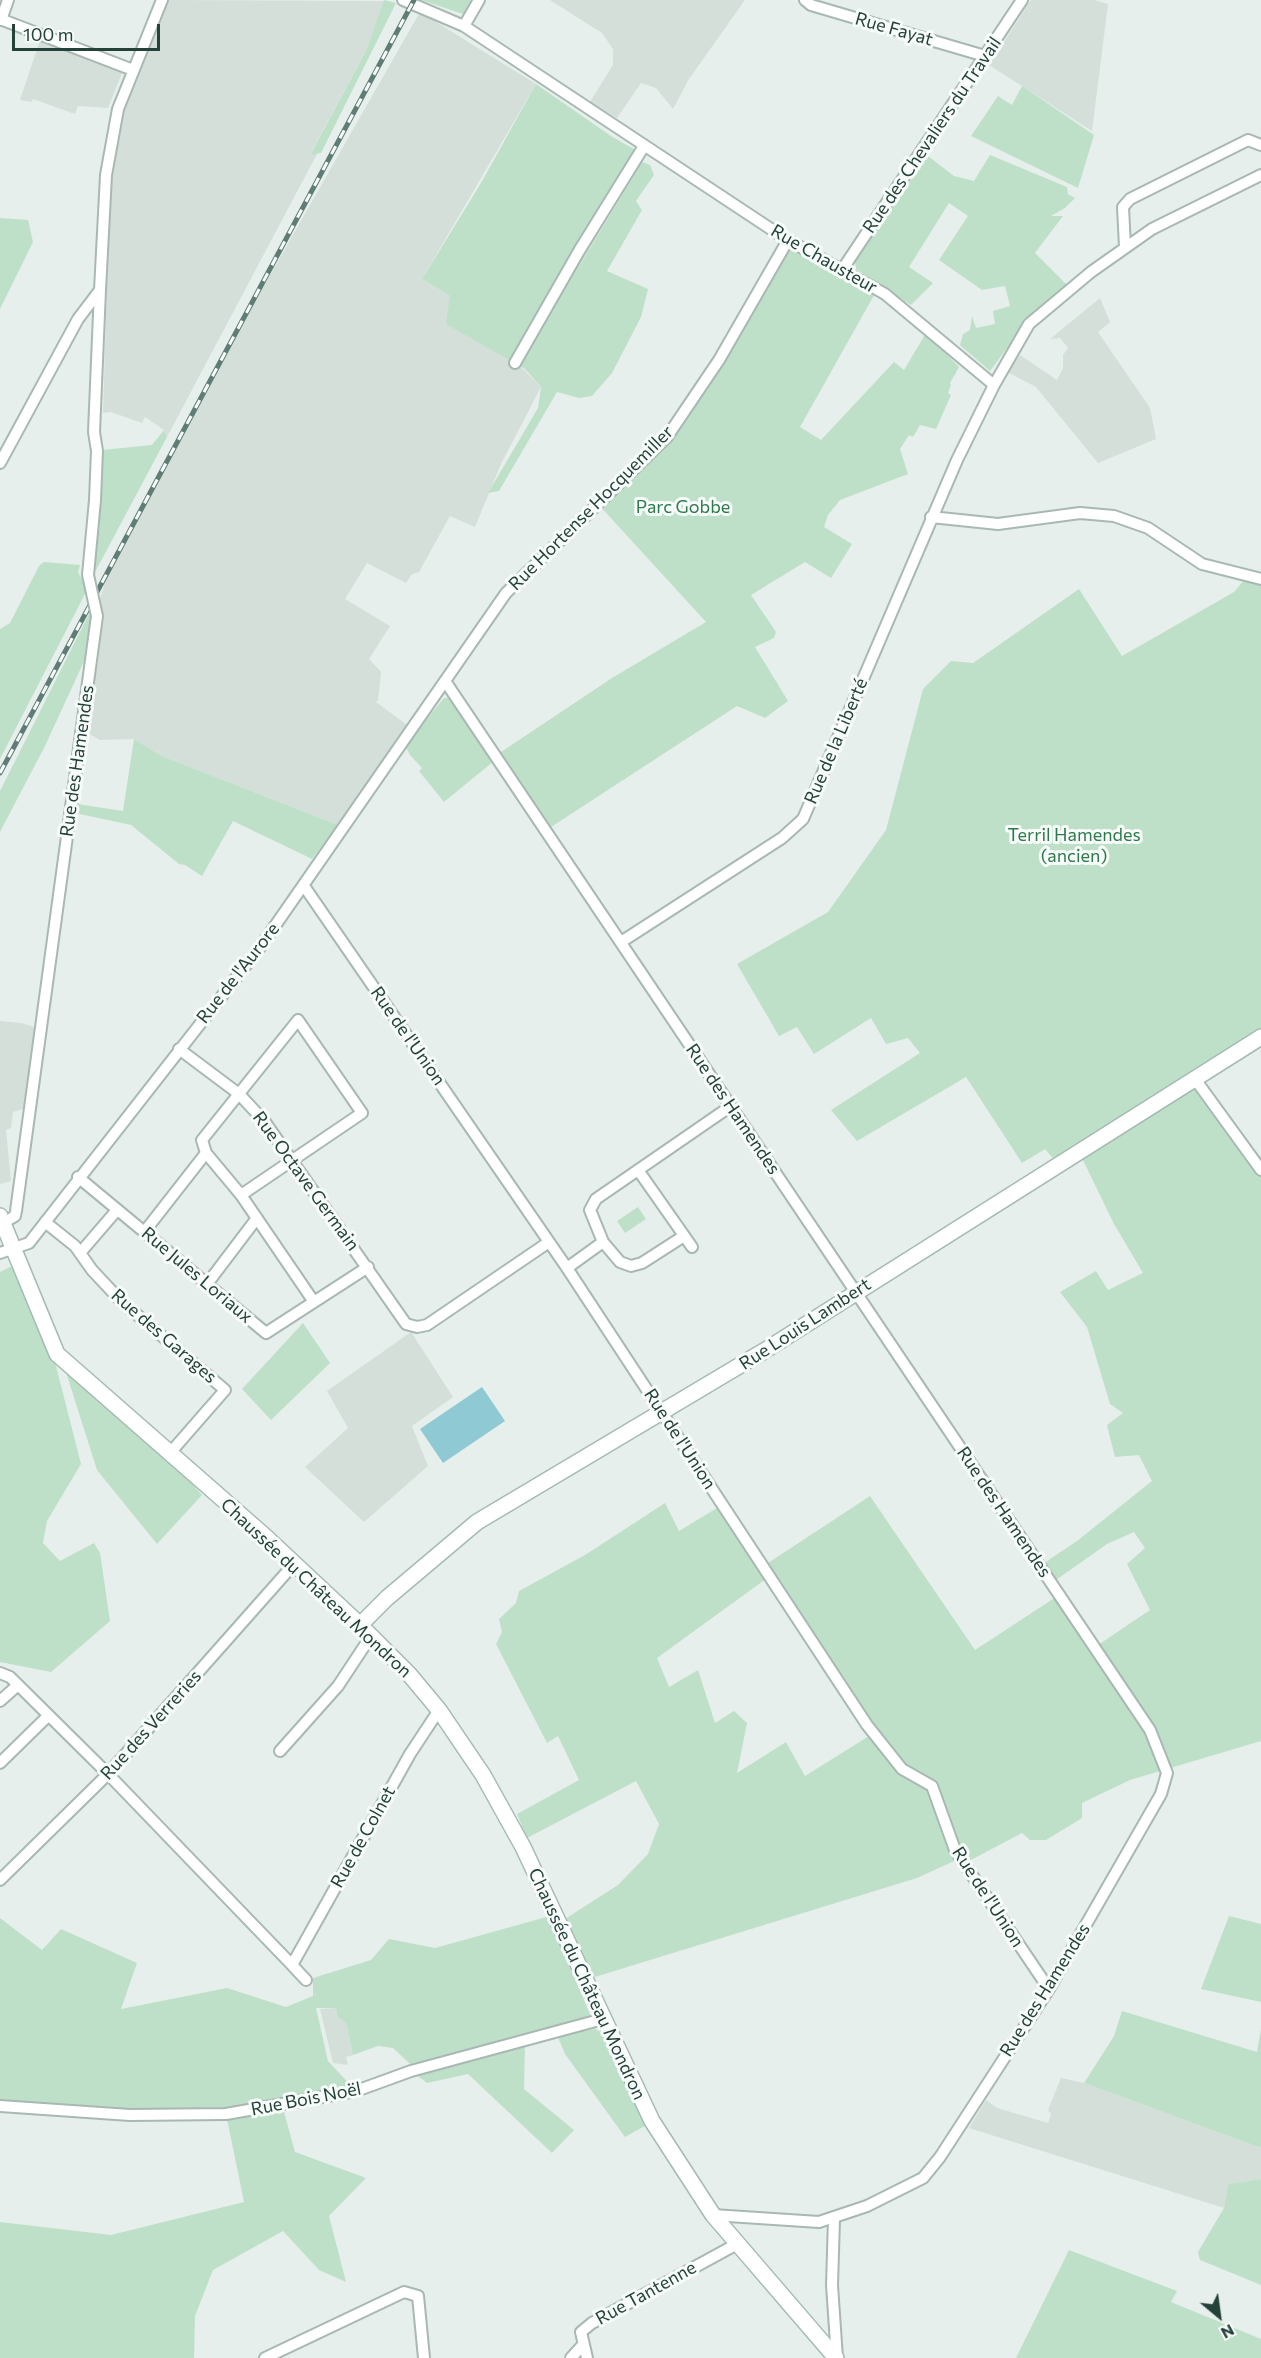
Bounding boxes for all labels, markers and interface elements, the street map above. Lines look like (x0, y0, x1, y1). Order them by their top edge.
street label: Rue Fayat (853, 8, 935, 50)
scale bar (15, 12, 164, 50)
text: 100 m (23, 23, 73, 45)
street label: Rue des Chevaliers du Travail (858, 33, 1006, 237)
street label: Rue Chausteur (767, 220, 881, 298)
street label: Rue Hortense Hocquemiller (504, 421, 678, 595)
park label: Parc Gobbe (636, 496, 730, 518)
street label: Rue de la Liberté (800, 675, 872, 807)
street label: Rue des Hamendes (56, 684, 98, 838)
park label: Terril Hamendes (ancien) (1007, 824, 1141, 866)
street label: Rue de l'Aurore (192, 918, 284, 1028)
street label: Rue de l'Union (366, 982, 450, 1090)
street label: Rue des Hamendes (681, 1040, 785, 1178)
street label: Rue Octave Germain (248, 1107, 364, 1255)
street label: Rue Jules Loriaux (137, 1222, 257, 1328)
street label: Rue Louis Lambert (735, 1273, 875, 1375)
street label: Rue des Garages (107, 1284, 221, 1388)
street label: Rue de l'Union (639, 1385, 721, 1493)
street label: Rue des Hamendes (952, 1443, 1056, 1581)
street label: Chaussée du Château Mondron (216, 1494, 416, 1682)
street label: Rue des Verreries (96, 1666, 206, 1784)
street label: Rue de Colnet (326, 1782, 400, 1892)
street label: Rue de l'Union (947, 1843, 1029, 1951)
street label: Chaussée du Château Mondron (524, 1865, 650, 2103)
street label: Rue des Hamendes (995, 1919, 1095, 2061)
street label: Rue Bois Noël (249, 2078, 363, 2120)
street label: Rue Tantenne (592, 2257, 700, 2329)
north arrow (1189, 2286, 1249, 2346)
text: N (1218, 2321, 1238, 2343)

